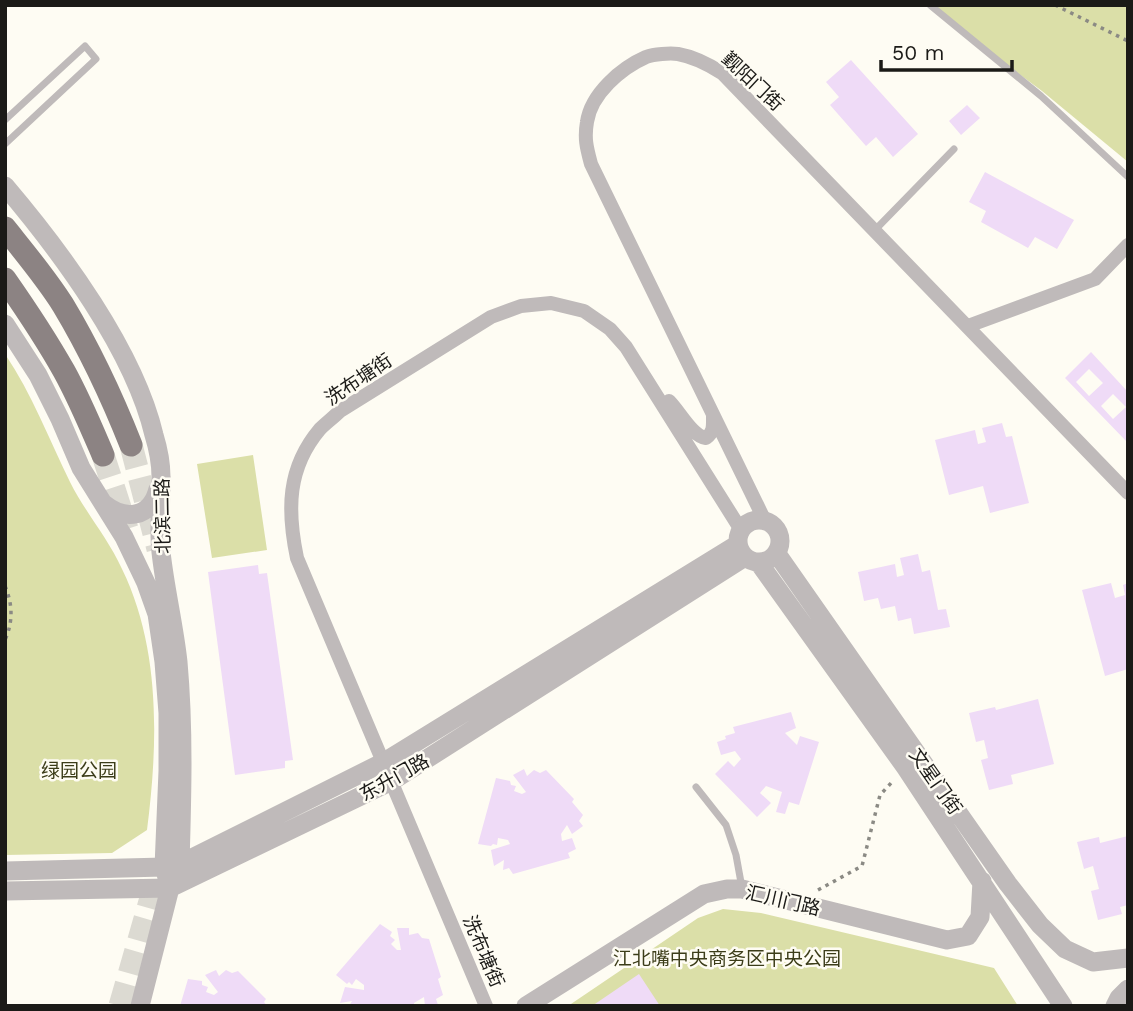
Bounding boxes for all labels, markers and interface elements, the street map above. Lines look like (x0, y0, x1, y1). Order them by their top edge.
scale bar (881, 28, 1012, 72)
text: 50 m (892, 40, 944, 65)
street label: 觐阳门街 (717, 47, 788, 116)
street label: 洗布塘街 (320, 349, 396, 410)
street label: 北滨二路 (150, 478, 175, 554)
street label: 文星门街 (904, 744, 967, 819)
street label: 东升门路 (355, 749, 433, 806)
park label: 绿园公园 (41, 759, 117, 782)
street label: 汇川门路 (743, 881, 823, 920)
street label: 洗布塘街 (458, 912, 509, 991)
park label: 江北嘴中央商务区中央公园 (613, 947, 841, 970)

